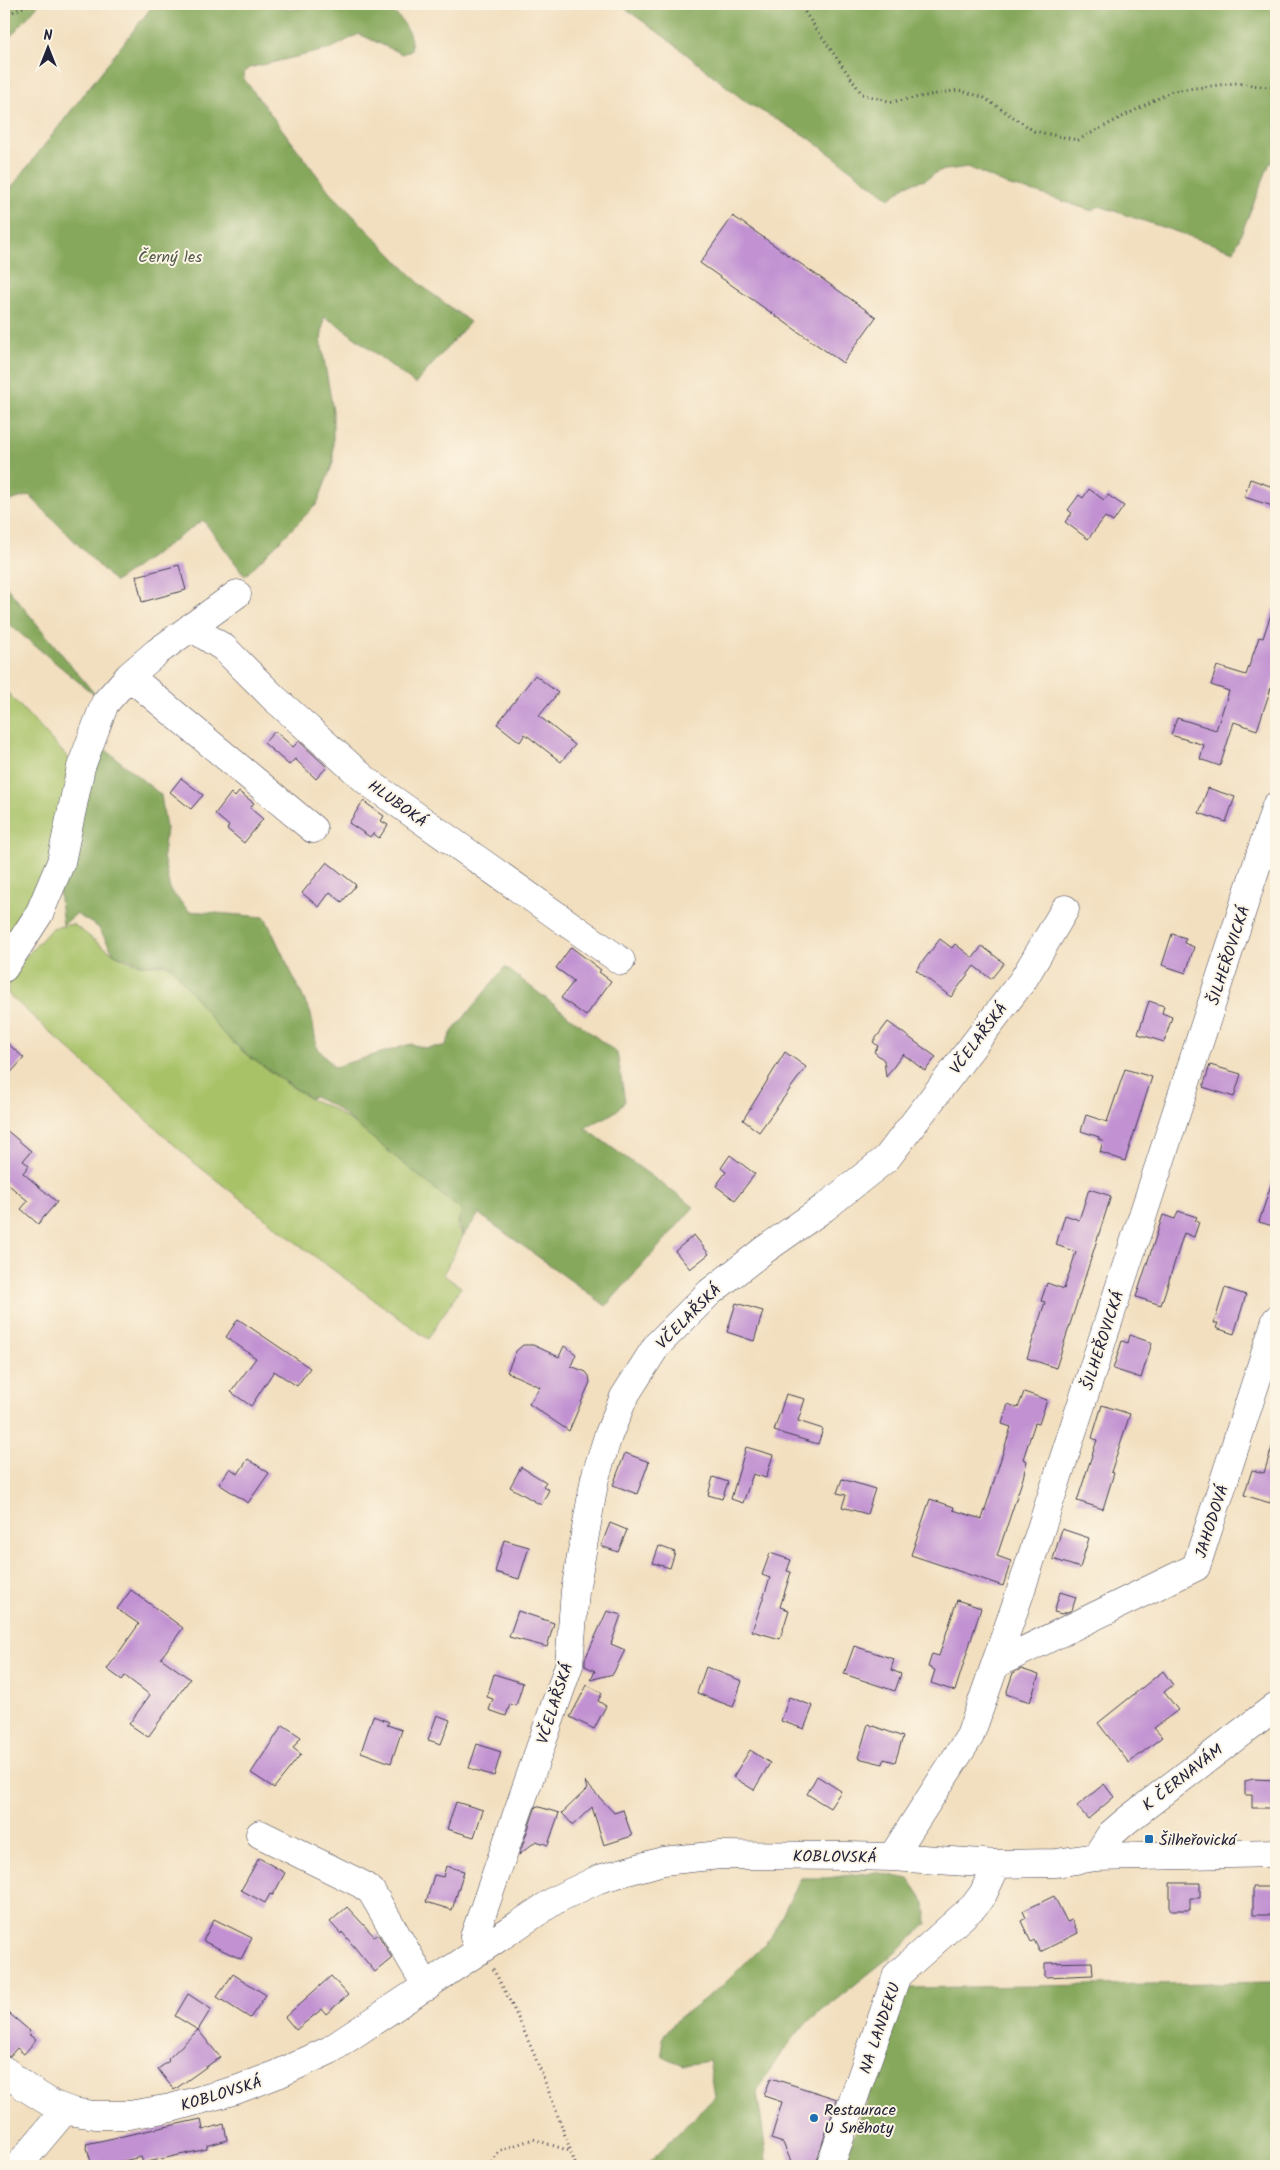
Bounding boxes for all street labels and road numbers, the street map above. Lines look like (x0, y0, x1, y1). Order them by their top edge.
street label: HLUBOKÁ (362, 774, 432, 835)
street label: ŠILHEŘOVICKÁ (1202, 902, 1257, 1009)
street label: VČELAŘSKÁ (944, 998, 1015, 1080)
street label: VČELAŘSKÁ (650, 1278, 728, 1356)
street label: ŠILHEŘOVICKÁ (1076, 1287, 1131, 1394)
street label: JAHODOVÁ (1189, 1481, 1236, 1562)
street label: VČELAŘSKÁ (531, 1659, 580, 1747)
street label: K ČERNAVÁM (1137, 1738, 1229, 1818)
street label: KOBLOVSKÁ (793, 1844, 878, 1871)
street label: NA LANDEKU (853, 1979, 908, 2077)
street label: KOBLOVSKÁ (178, 2070, 266, 2119)

